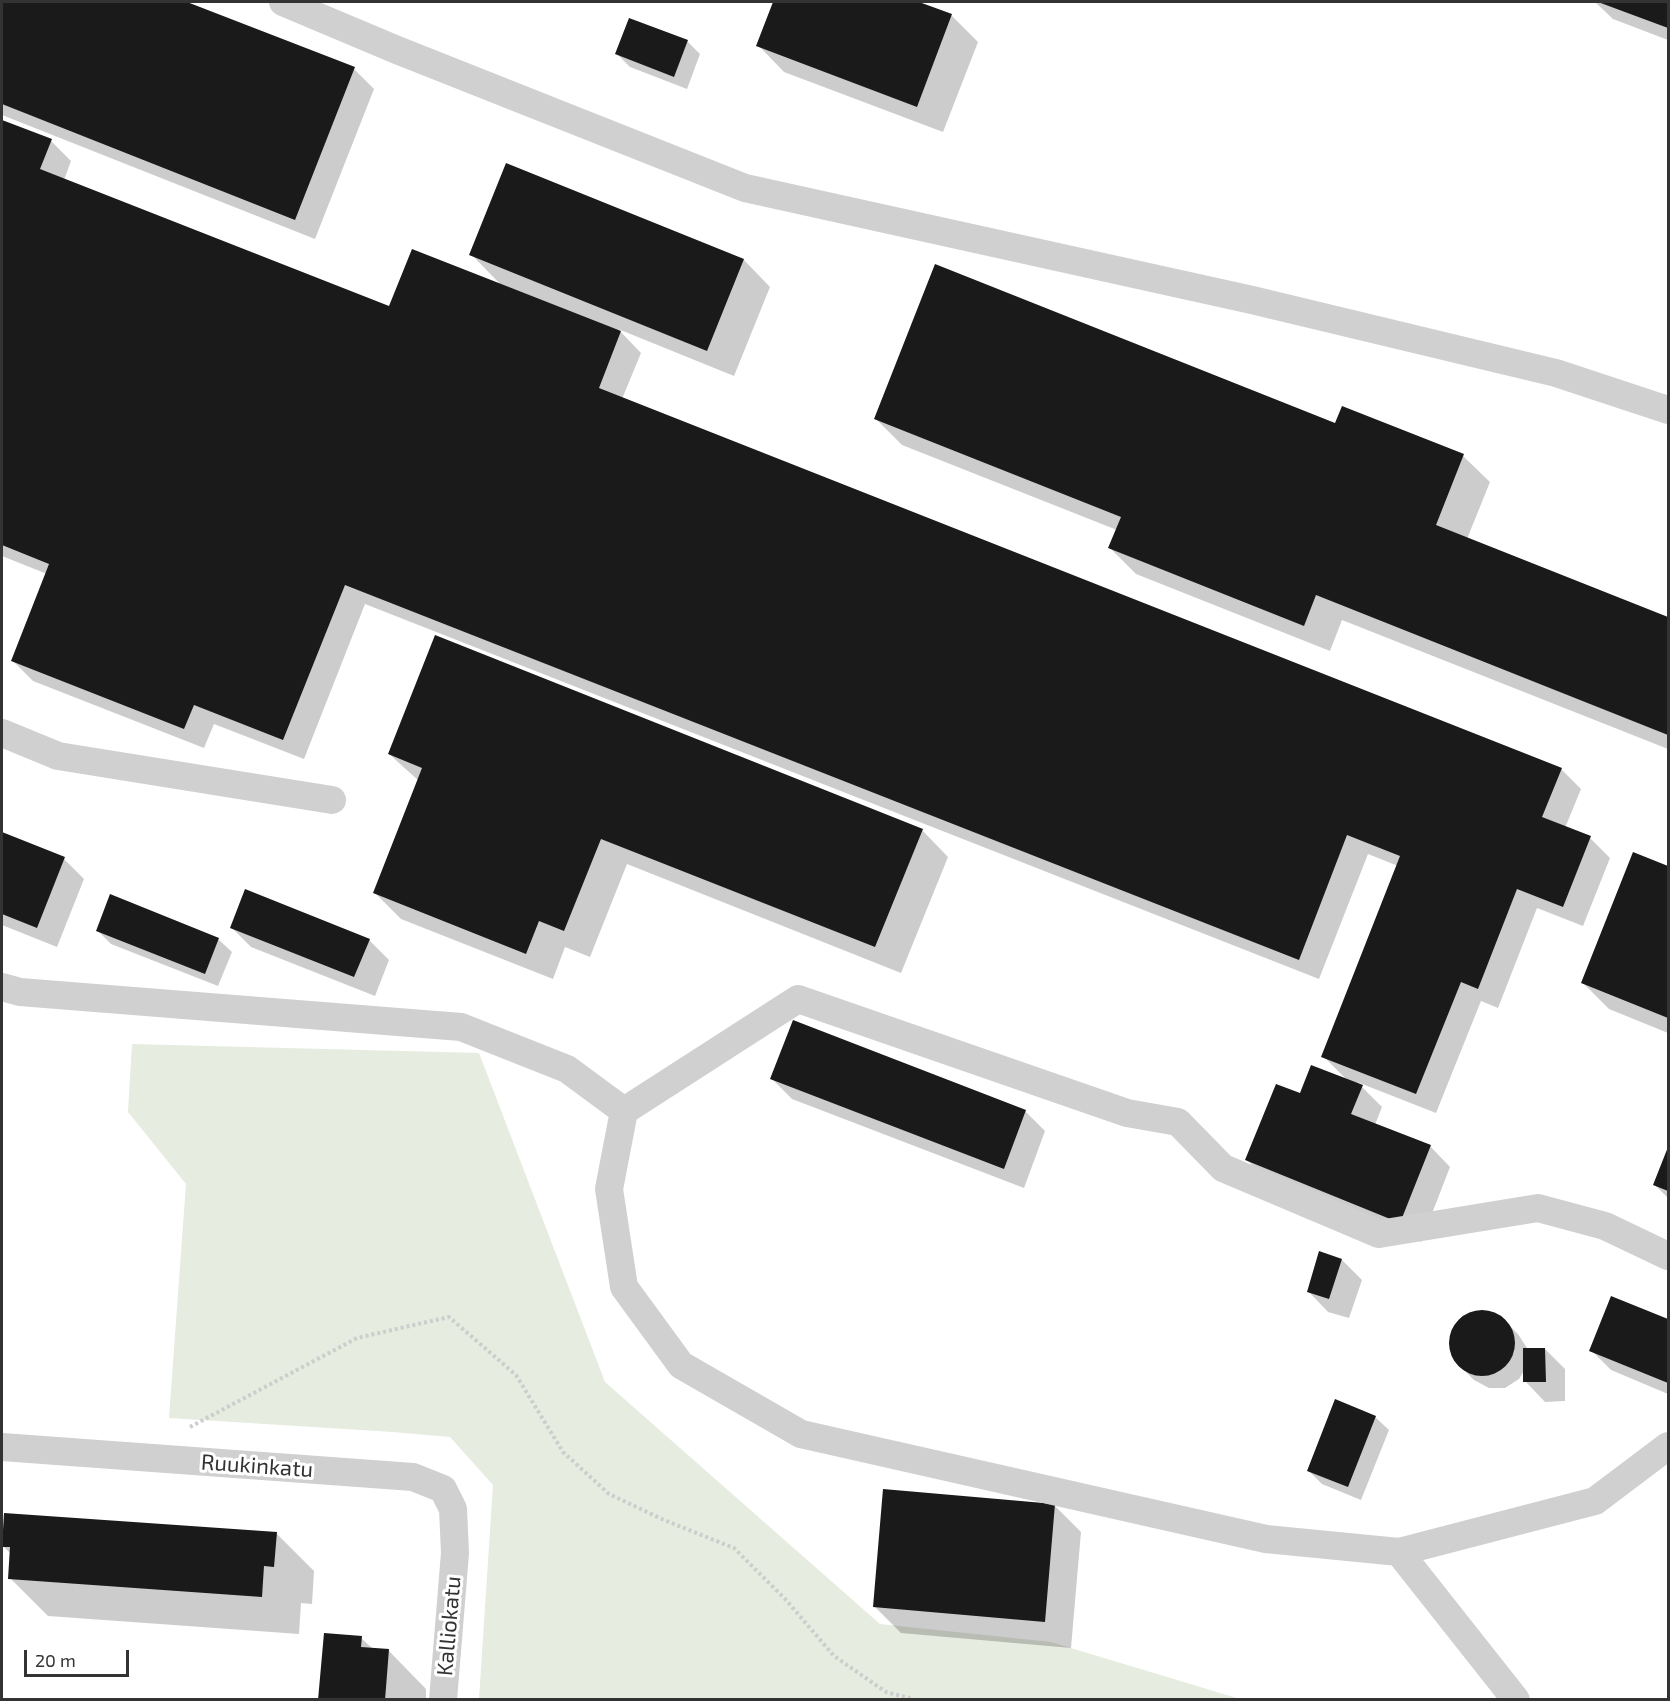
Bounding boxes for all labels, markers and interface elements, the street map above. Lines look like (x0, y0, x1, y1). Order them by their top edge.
street label: Ruukinkatu (200, 1449, 314, 1483)
street label: Kalliokatu (431, 1575, 467, 1677)
scale bar (27, 1638, 132, 1676)
text: 20 m (35, 1649, 76, 1671)

